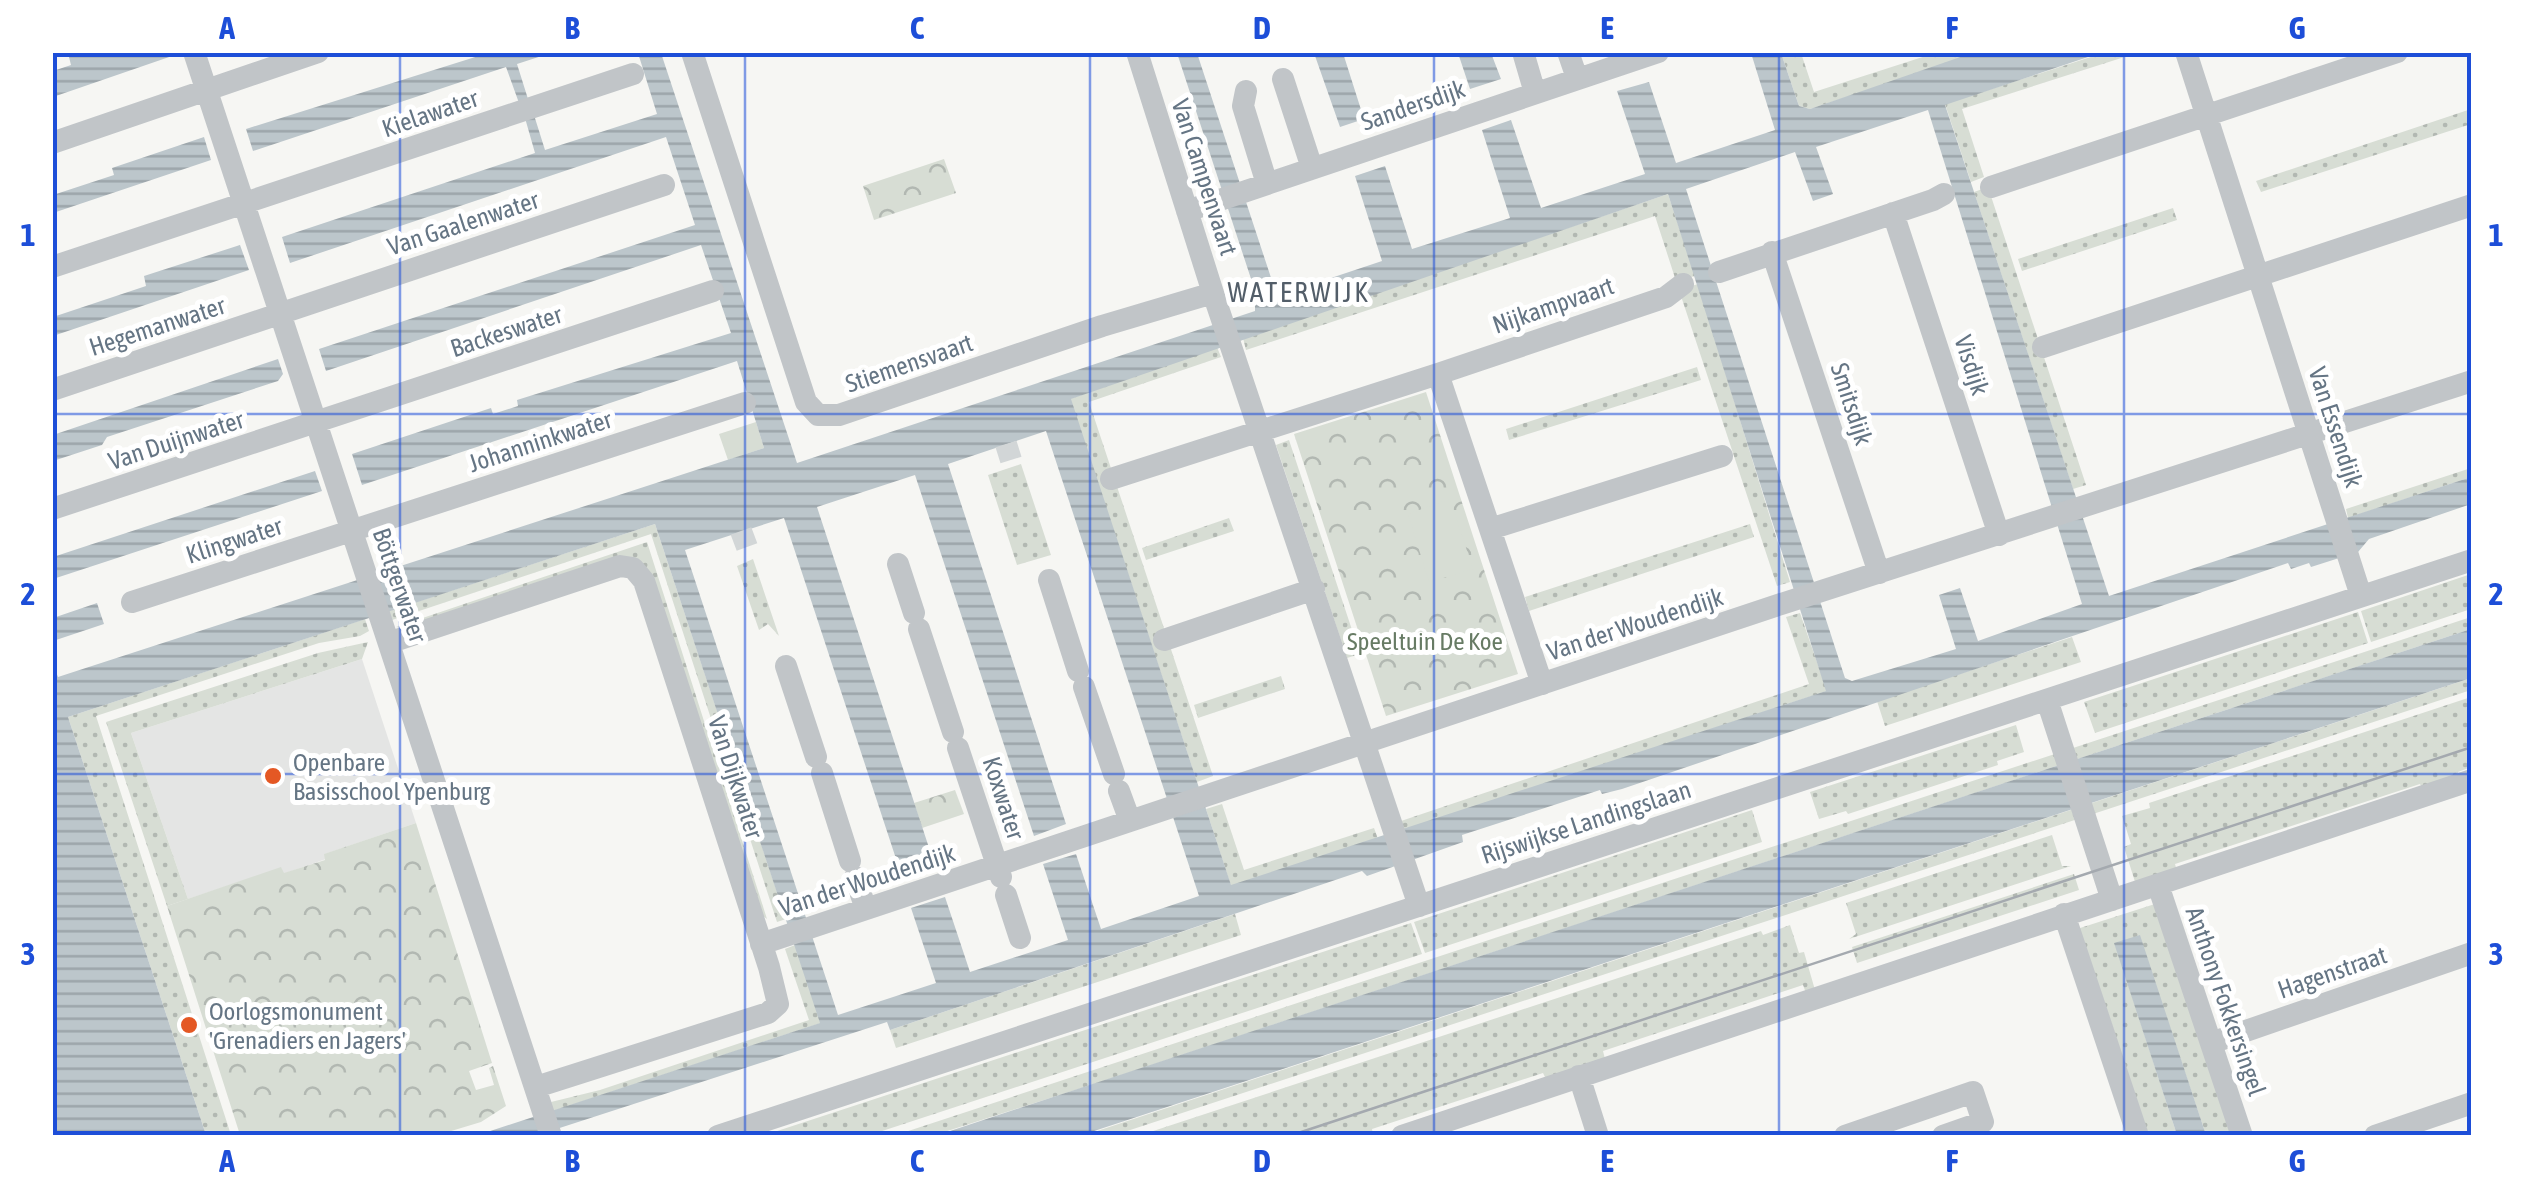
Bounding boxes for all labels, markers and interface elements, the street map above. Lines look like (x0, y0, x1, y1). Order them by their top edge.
text: A (218, 9, 235, 46)
text: B (564, 9, 580, 46)
text: C (910, 9, 925, 46)
text: D (1253, 9, 1271, 46)
text: E (1600, 9, 1614, 46)
text: F (1946, 9, 1959, 46)
text: G (2289, 9, 2306, 46)
street label: Sandersdijk (1357, 74, 1469, 136)
street label: Kielawater (378, 83, 482, 142)
street label: Van Campenvaart (1167, 95, 1243, 259)
street label: Van Gaalenwater (384, 185, 543, 261)
text: 1 (20, 216, 36, 253)
text: 1 (2488, 216, 2504, 253)
street label: Nijkampvaart (1489, 271, 1617, 339)
district label: WATERWIJK (1228, 276, 1370, 308)
street label: Hegemanwater (86, 291, 229, 361)
street label: Backeswater (447, 300, 566, 362)
street label: Stiemensvaart (842, 328, 976, 398)
street label: Visdijk (1949, 332, 1995, 398)
street label: Smitsdijk (1826, 359, 1878, 449)
street label: Van Essendijk (2303, 363, 2369, 491)
street label: Van Duijnwater (105, 405, 248, 475)
street label: Johanninkwater (465, 405, 616, 477)
street label: Klingwater (182, 511, 286, 569)
street label: Böttgerwater (367, 524, 433, 646)
text: 2 (20, 575, 36, 612)
text: 2 (2488, 575, 2504, 612)
street label: Van der Woudendijk (1543, 582, 1727, 666)
park label: Speeltuin De Koe (1347, 627, 1503, 655)
street label: Van Dijkwater (703, 712, 769, 842)
place label: Openbare Basisschool Ypenburg (293, 748, 491, 805)
street label: Koxwater (978, 753, 1031, 843)
marker: Openbare Basisschool Ypenburg (262, 765, 284, 787)
street label: Rijswijkse Landingslaan (1478, 775, 1694, 869)
street label: Van der Woudendijk (775, 838, 959, 922)
street label: Anthony Fokkersingel (2181, 903, 2272, 1099)
text: 3 (20, 935, 36, 972)
text: 3 (2488, 935, 2504, 972)
street label: Hagenstraat (2274, 940, 2390, 1004)
place label: Oorlogsmonument 'Grenadiers en Jagers' (209, 997, 406, 1054)
marker: Oorlogsmonument 'Grenadiers en Jagers' (178, 1014, 200, 1036)
text: A (218, 1142, 235, 1179)
text: B (564, 1142, 580, 1179)
text: C (910, 1142, 925, 1179)
text: D (1253, 1142, 1271, 1179)
text: E (1600, 1142, 1614, 1179)
text: F (1946, 1142, 1959, 1179)
text: G (2289, 1142, 2306, 1179)

